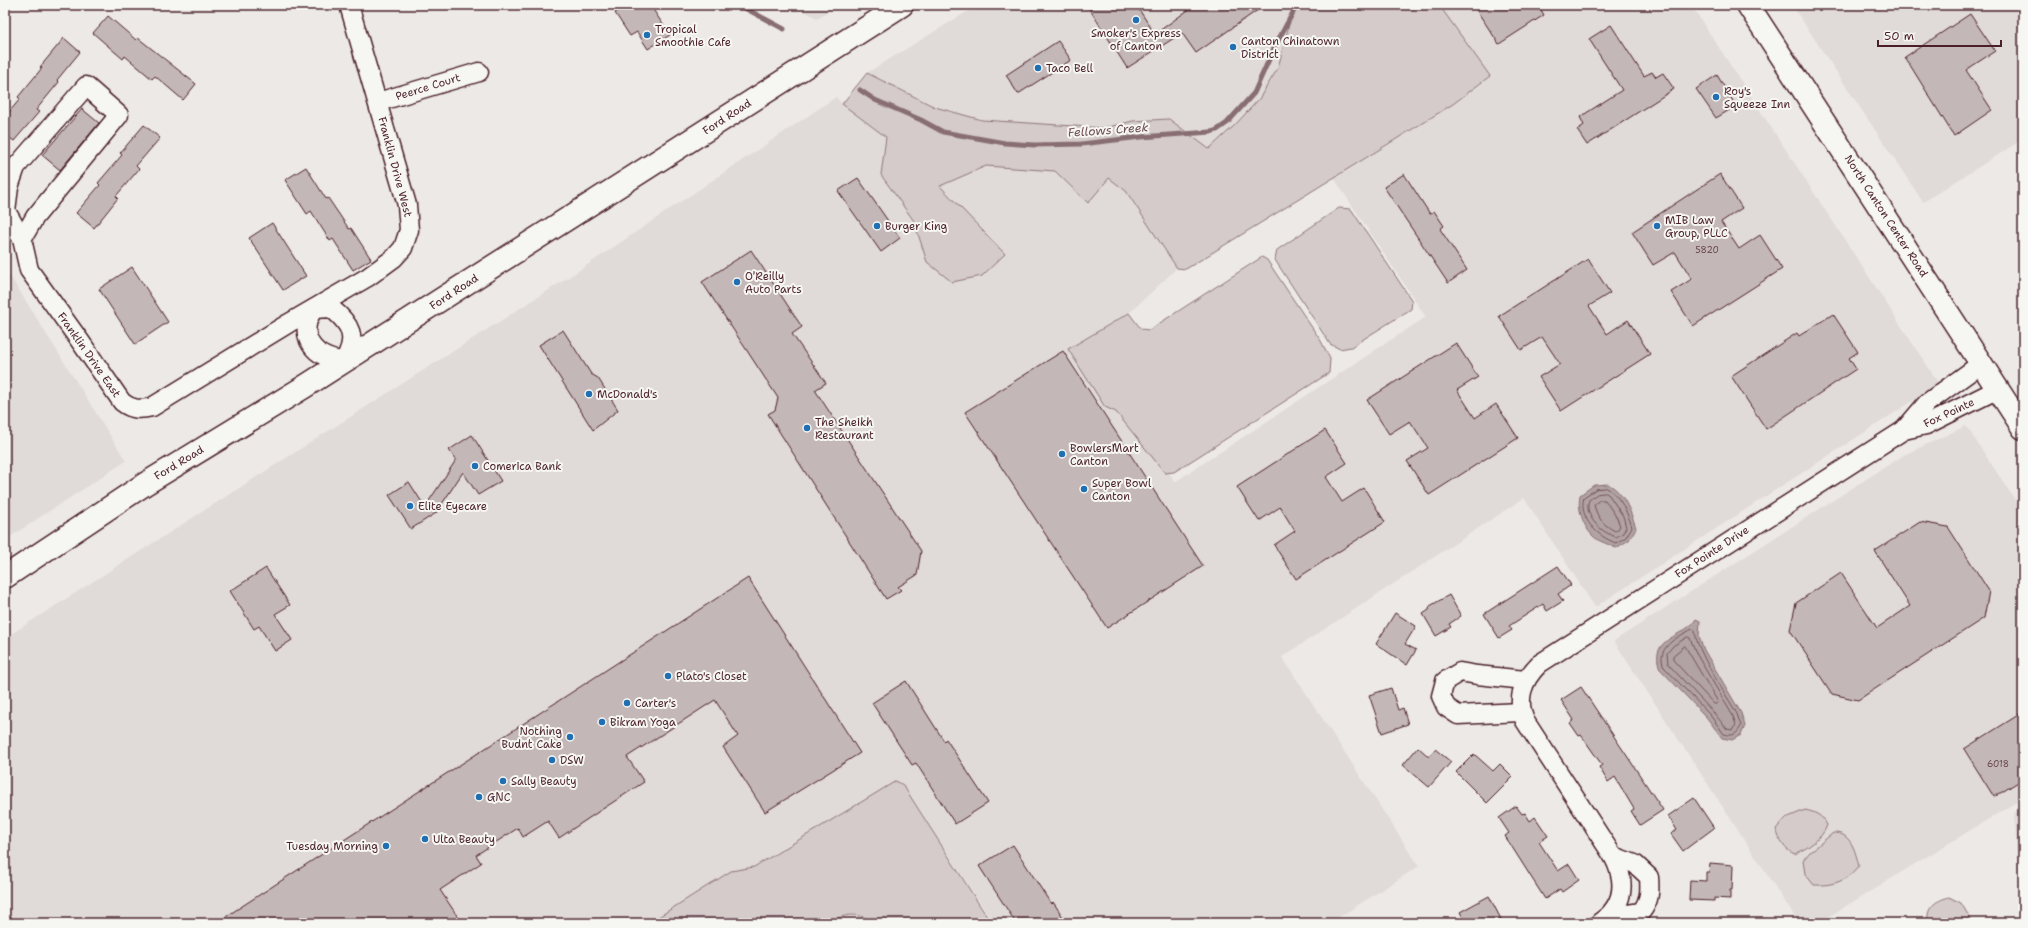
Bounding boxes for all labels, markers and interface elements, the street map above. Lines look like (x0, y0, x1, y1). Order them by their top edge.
marker: Smoker's Express of Canton (1131, 15, 1141, 25)
place label: Tropical Smoothie Cafe (655, 22, 731, 50)
scale bar (1878, 22, 2001, 48)
place label: Smoker's Express of Canton (1091, 26, 1181, 54)
text: 50 m (1884, 28, 1914, 44)
marker: Tropical Smoothie Cafe (642, 30, 652, 40)
place label: Canton Chinatown District (1241, 34, 1340, 62)
marker: Canton Chinatown District (1228, 42, 1238, 52)
place label: Taco Bell (1046, 61, 1094, 76)
marker: Taco Bell (1033, 63, 1043, 73)
street label: Peerce Court (394, 70, 462, 104)
place label: Roy's Squeeze Inn (1724, 84, 1791, 112)
marker: Roy's Squeeze Inn (1711, 92, 1721, 102)
street label: Ford Road (700, 96, 754, 138)
street label: Franklin Drive West (374, 115, 416, 219)
water label: Fellows Creek (1067, 119, 1149, 141)
street label: North Canton Center Road (1841, 152, 1931, 280)
place label: MIB Law Group, PLLC (1665, 213, 1728, 241)
place label: Burger King (885, 219, 948, 234)
marker: Burger King (872, 221, 882, 231)
marker: MIB Law Group, PLLC (1652, 221, 1662, 231)
house number: 5820 (1695, 244, 1719, 256)
place label: O'Reilly Auto Parts (745, 269, 802, 297)
street label: Ford Road (427, 271, 481, 313)
marker: O'Reilly Auto Parts (732, 277, 742, 287)
street label: Franklin Drive East (54, 309, 124, 401)
place label: McDonald's (597, 387, 657, 402)
marker: McDonald's (584, 389, 594, 399)
street label: Fox Pointe (1921, 395, 1977, 431)
place label: The Sheikh Restaurant (815, 415, 874, 443)
marker: The Sheikh Restaurant (802, 423, 812, 433)
place label: BowlersMart Canton (1070, 441, 1139, 469)
street label: Ford Road (151, 442, 207, 484)
marker: BowlersMart Canton (1057, 449, 1067, 459)
place label: Comerica Bank (483, 459, 562, 474)
marker: Comerica Bank (470, 461, 480, 471)
place label: Super Bowl Canton (1092, 476, 1152, 504)
marker: Super Bowl Canton (1079, 484, 1089, 494)
place label: Elite Eyecare (418, 499, 487, 514)
marker: Elite Eyecare (405, 501, 415, 511)
street label: Fox Pointe Drive (1672, 522, 1752, 582)
place label: Plato's Closet (676, 669, 747, 684)
marker: Plato's Closet (663, 671, 673, 681)
place label: Carter's (635, 696, 676, 711)
marker: Carter's (622, 698, 632, 708)
place label: Bikram Yoga (610, 715, 676, 730)
marker: Bikram Yoga (597, 717, 607, 727)
place label: Nothing Budnt Cake (501, 724, 562, 752)
marker: Nothing Budnt Cake (565, 732, 575, 742)
place label: DSW (560, 753, 584, 768)
marker: DSW (547, 755, 557, 765)
house number: 6018 (1987, 758, 2009, 770)
place label: Sally Beauty (511, 774, 577, 789)
marker: Sally Beauty (498, 776, 508, 786)
place label: GNC (487, 790, 511, 805)
marker: GNC (474, 792, 484, 802)
place label: Ulta Beauty (433, 832, 495, 847)
marker: Ulta Beauty (420, 834, 430, 844)
place label: Tuesday Morning (286, 839, 378, 854)
marker: Tuesday Morning (381, 841, 391, 851)

